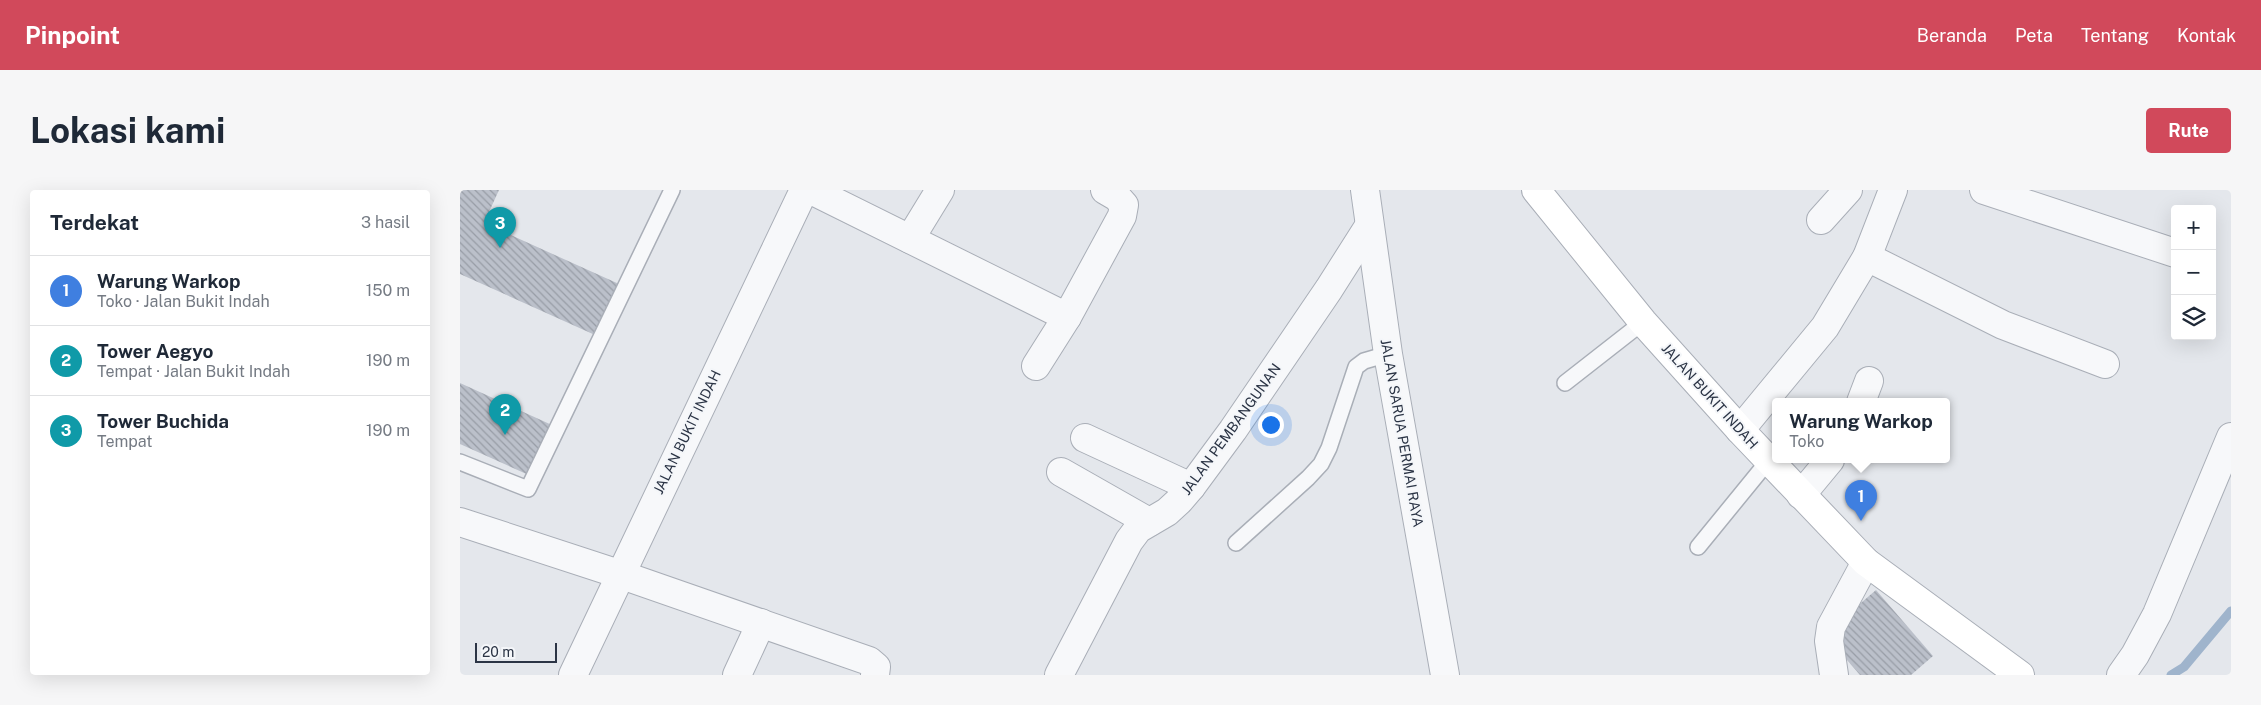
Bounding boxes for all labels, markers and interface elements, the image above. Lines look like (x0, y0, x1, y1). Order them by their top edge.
text: Pinpoint (25, 21, 120, 49)
text: Beranda (1917, 25, 1987, 46)
text: Peta (2015, 25, 2053, 46)
text: Tentang (2081, 25, 2149, 46)
text: Kontak (2177, 25, 2236, 46)
button: Rute (2146, 108, 2231, 153)
text: Lokasi kami (30, 110, 225, 151)
map controls (2171, 205, 2216, 340)
button: + (2171, 205, 2216, 250)
pin: 3 (484, 207, 516, 248)
text: Terdekat (50, 210, 139, 235)
text: 3 hasil (361, 213, 410, 232)
button: − (2171, 250, 2216, 295)
text: Warung Warkop (97, 270, 241, 292)
text: 1 (63, 281, 69, 300)
text: 150 m (366, 281, 410, 300)
text: Toko · Jalan Bukit Indah (97, 292, 270, 311)
button: layers (2171, 295, 2216, 340)
street label: JALAN SARUA PERMAI RAYA (1378, 338, 1426, 528)
text: Tower Aegyo (97, 340, 213, 362)
street label: JALAN BUKIT INDAH (1659, 340, 1761, 452)
text: 2 (61, 351, 71, 370)
text: 190 m (366, 351, 410, 370)
street label: JALAN PEMBANGUNAN (1178, 360, 1284, 498)
text: Tempat · Jalan Bukit Indah (97, 362, 290, 381)
street label: JALAN BUKIT INDAH (650, 367, 724, 497)
pin: 2 (489, 394, 521, 435)
popup (1772, 398, 1950, 463)
text: Tower Buchida (97, 410, 229, 432)
text: Warung Warkop (1789, 410, 1933, 432)
your location (1258, 412, 1284, 438)
text: 3 (61, 421, 71, 440)
text: 190 m (366, 421, 410, 440)
text: Tempat (97, 432, 152, 451)
text: Toko (1789, 432, 1824, 451)
pin: 1 (1845, 480, 1877, 521)
scale bar (475, 640, 558, 663)
text: 20 m (482, 644, 514, 660)

